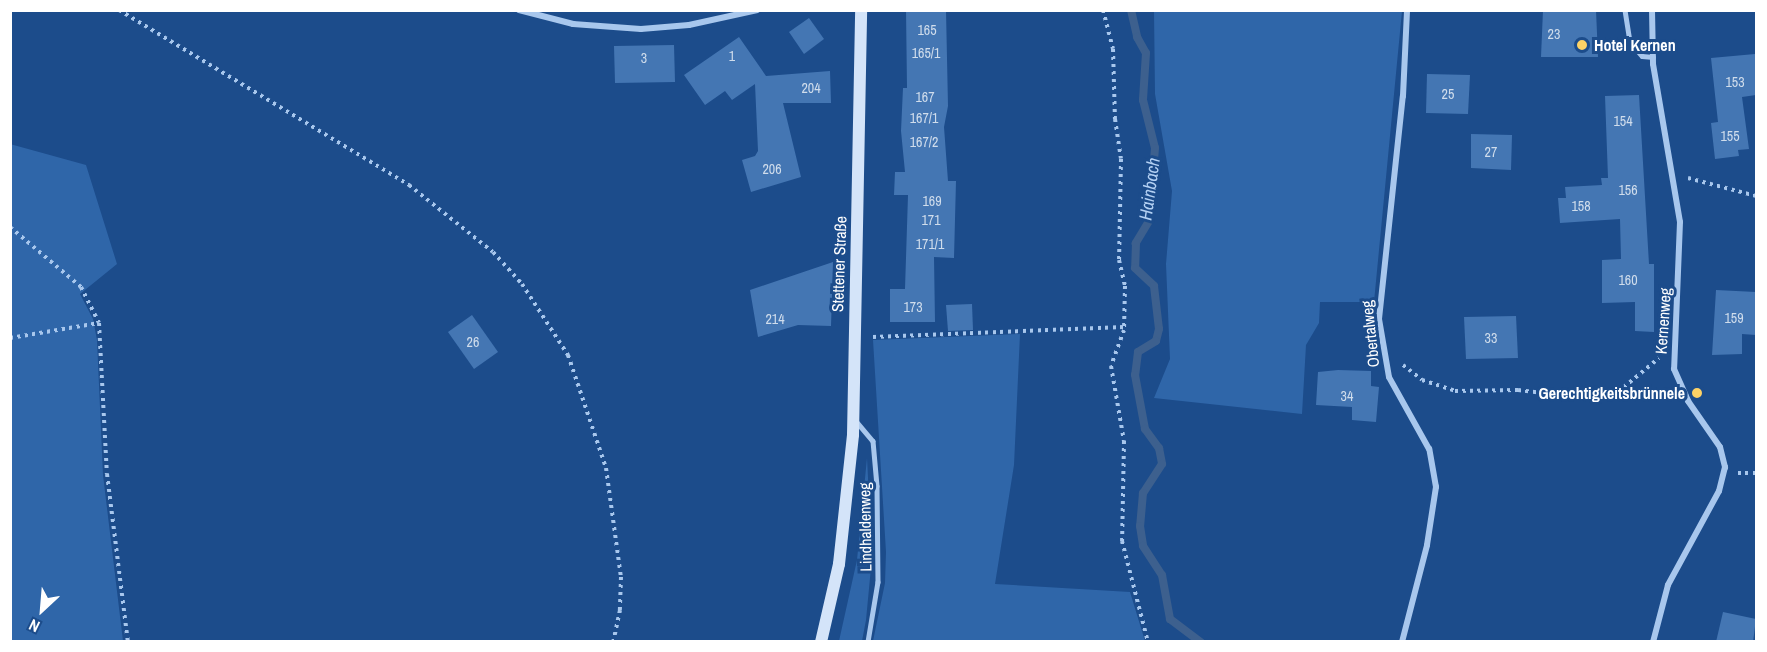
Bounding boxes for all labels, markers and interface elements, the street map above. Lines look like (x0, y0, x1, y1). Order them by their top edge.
house number: 165 (917, 22, 937, 38)
house number: 23 (1548, 26, 1560, 42)
place label: Hotel Kernen (1594, 35, 1676, 55)
marker: Hotel Kernen (1575, 38, 1589, 52)
house number: 165/1 (912, 45, 940, 61)
house number: 1 (729, 48, 735, 64)
house number: 3 (641, 50, 647, 66)
house number: 153 (1725, 74, 1745, 90)
house number: 204 (801, 80, 821, 96)
house number: 25 (1442, 86, 1454, 102)
house number: 167 (915, 89, 935, 105)
house number: 167/1 (910, 110, 938, 126)
house number: 154 (1613, 113, 1633, 129)
house number: 155 (1720, 128, 1740, 144)
house number: 167/2 (910, 134, 938, 150)
house number: 27 (1485, 144, 1497, 160)
water label: Hainbach (1135, 156, 1165, 222)
house number: 206 (762, 161, 782, 177)
house number: 156 (1618, 182, 1638, 198)
house number: 169 (922, 193, 942, 209)
house number: 158 (1571, 198, 1591, 214)
house number: 171 (921, 212, 941, 228)
street label: Stettener Straße (828, 216, 850, 312)
house number: 171/1 (916, 236, 944, 252)
house number: 160 (1618, 272, 1638, 288)
street label: Kernenweg (1651, 287, 1675, 355)
house number: 173 (903, 299, 923, 315)
street label: Obertalweg (1357, 300, 1383, 368)
house number: 159 (1724, 310, 1744, 326)
house number: 214 (765, 311, 785, 327)
house number: 33 (1485, 330, 1497, 346)
house number: 26 (467, 334, 479, 350)
place label: Gerechtigkeitsbrünnele (1538, 383, 1685, 403)
marker: Gerechtigkeitsbrünnele (1690, 386, 1704, 400)
house number: 34 (1341, 388, 1353, 404)
street label: Lindhaldenweg (855, 482, 875, 572)
north arrow (12, 580, 72, 640)
text: N (25, 614, 43, 638)

